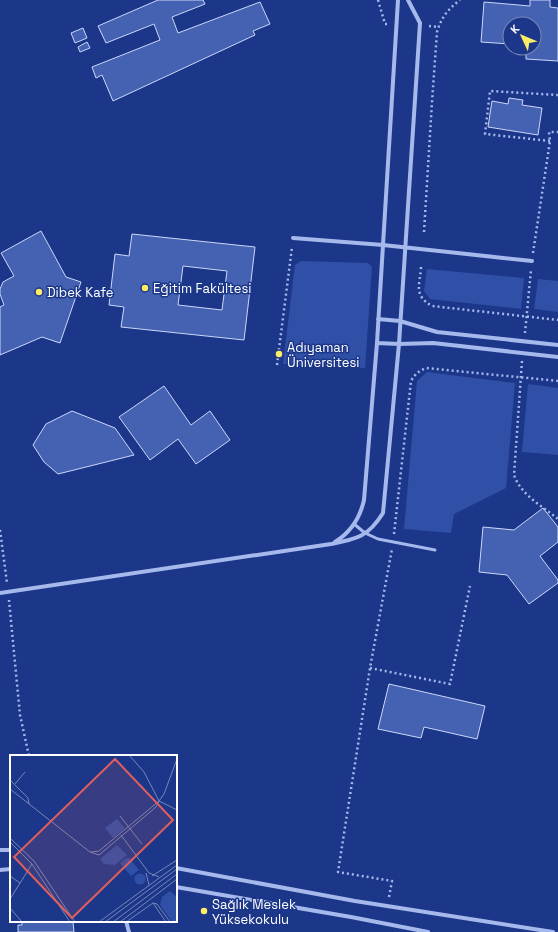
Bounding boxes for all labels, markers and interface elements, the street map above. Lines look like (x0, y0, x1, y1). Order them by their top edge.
north arrow (502, 16, 542, 56)
text: K (507, 22, 522, 36)
place label: Eğitim Fakültesi (153, 280, 252, 297)
marker: Eğitim Fakültesi (140, 283, 150, 293)
place label: Dibek Kafe (47, 284, 113, 301)
marker: Dibek Kafe (34, 287, 44, 297)
place label: Adıyaman Üniversitesi (287, 339, 360, 371)
marker: Adıyaman Üniversitesi (274, 349, 284, 359)
inset map (10, 755, 177, 922)
place label: Sağlık Meslek Yüksekokulu (212, 896, 296, 928)
marker: Sağlık Meslek Yüksekokulu (199, 906, 209, 916)

